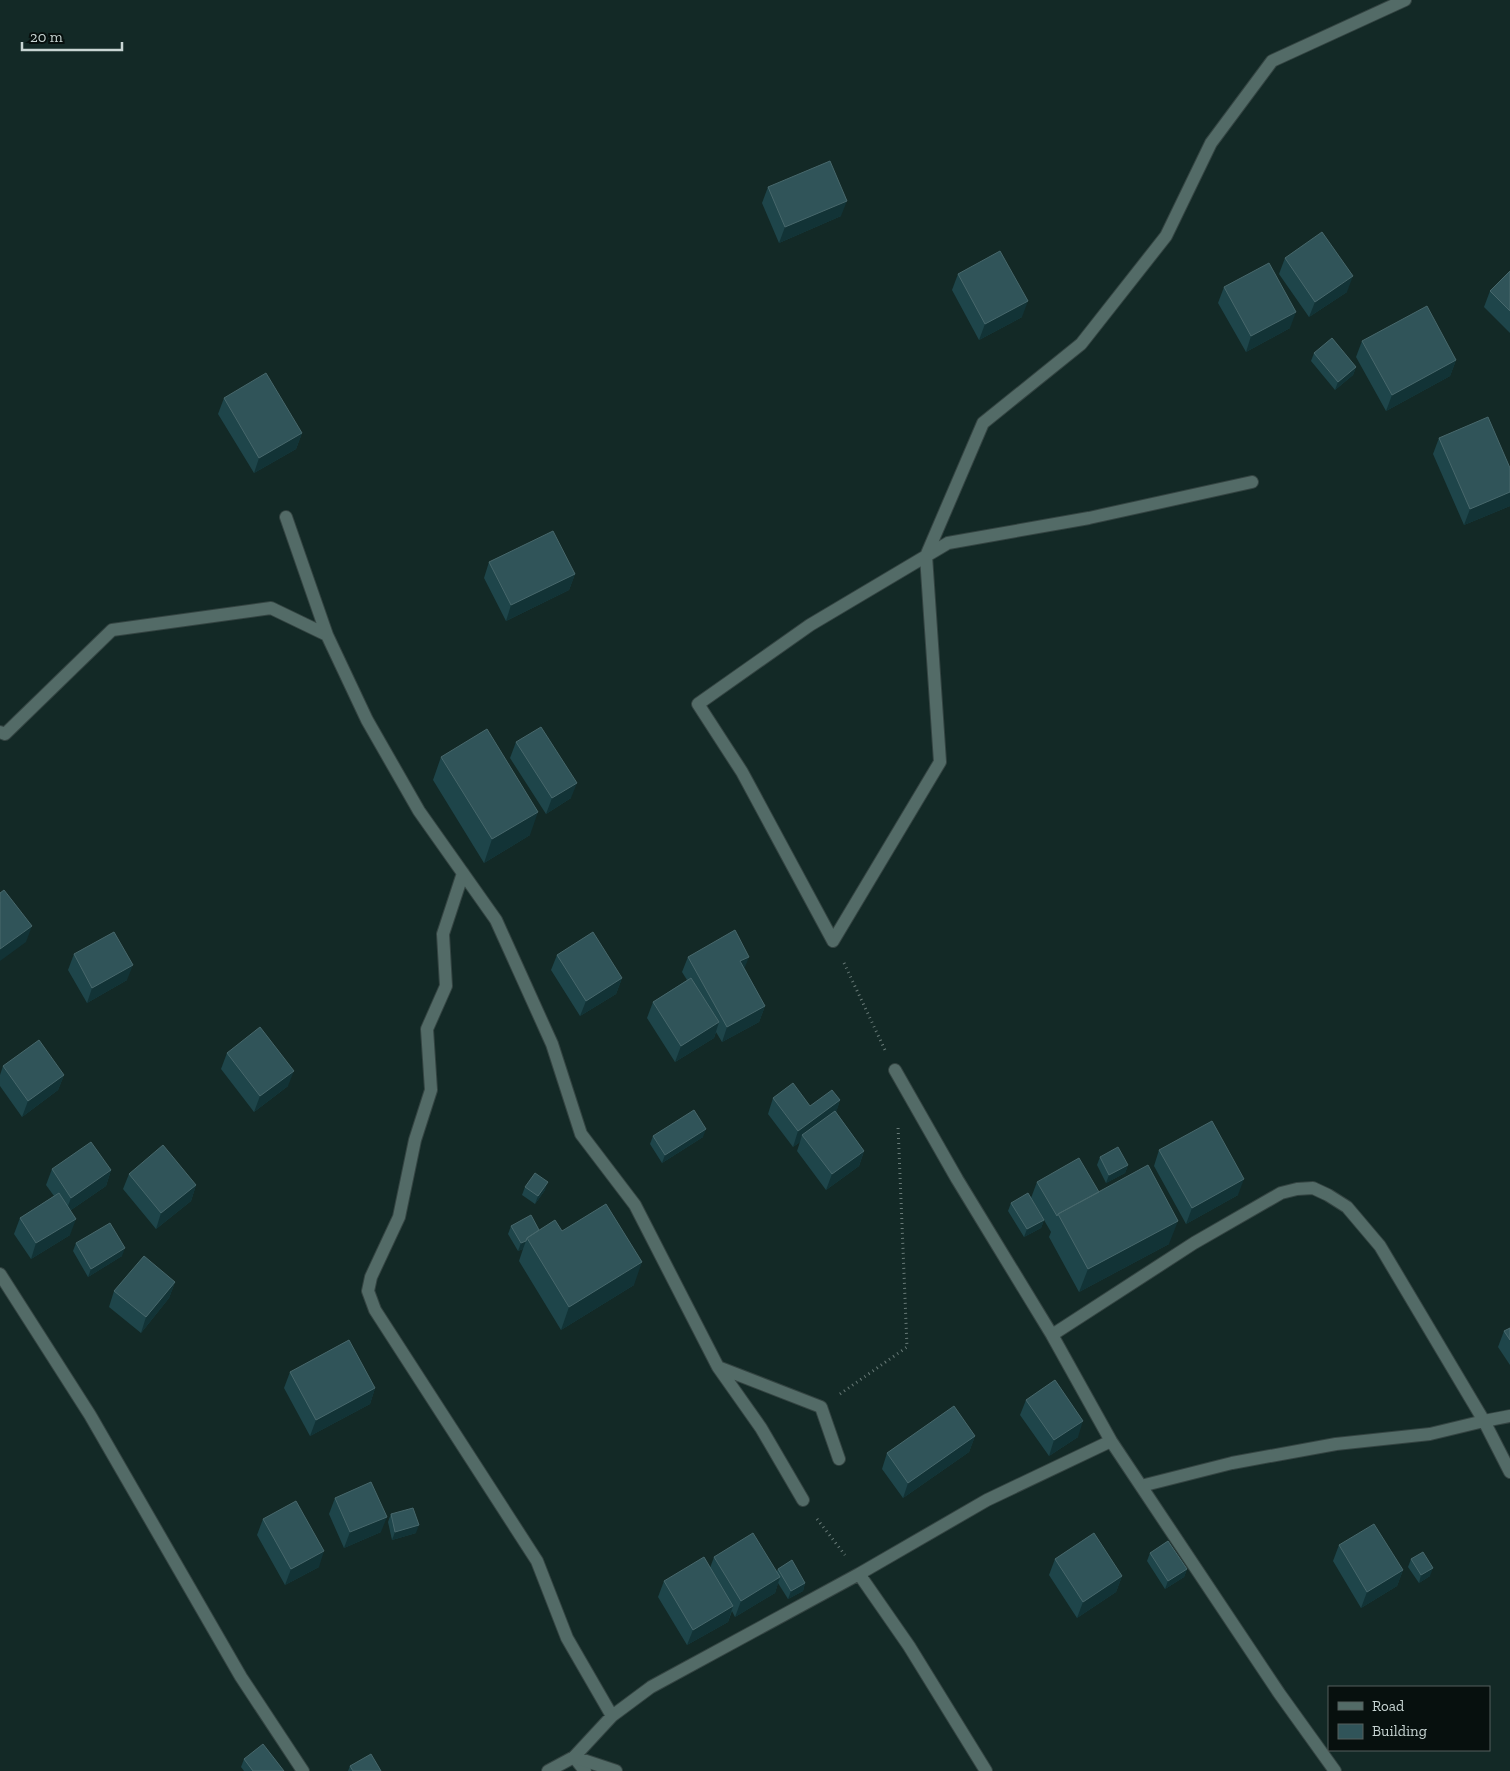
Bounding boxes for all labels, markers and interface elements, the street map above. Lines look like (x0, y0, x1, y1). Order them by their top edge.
scale bar (22, 20, 122, 52)
text: 20 m (30, 28, 63, 46)
legend (1328, 1686, 1490, 1751)
text: Road (1372, 1697, 1405, 1715)
text: Building (1372, 1722, 1427, 1740)

